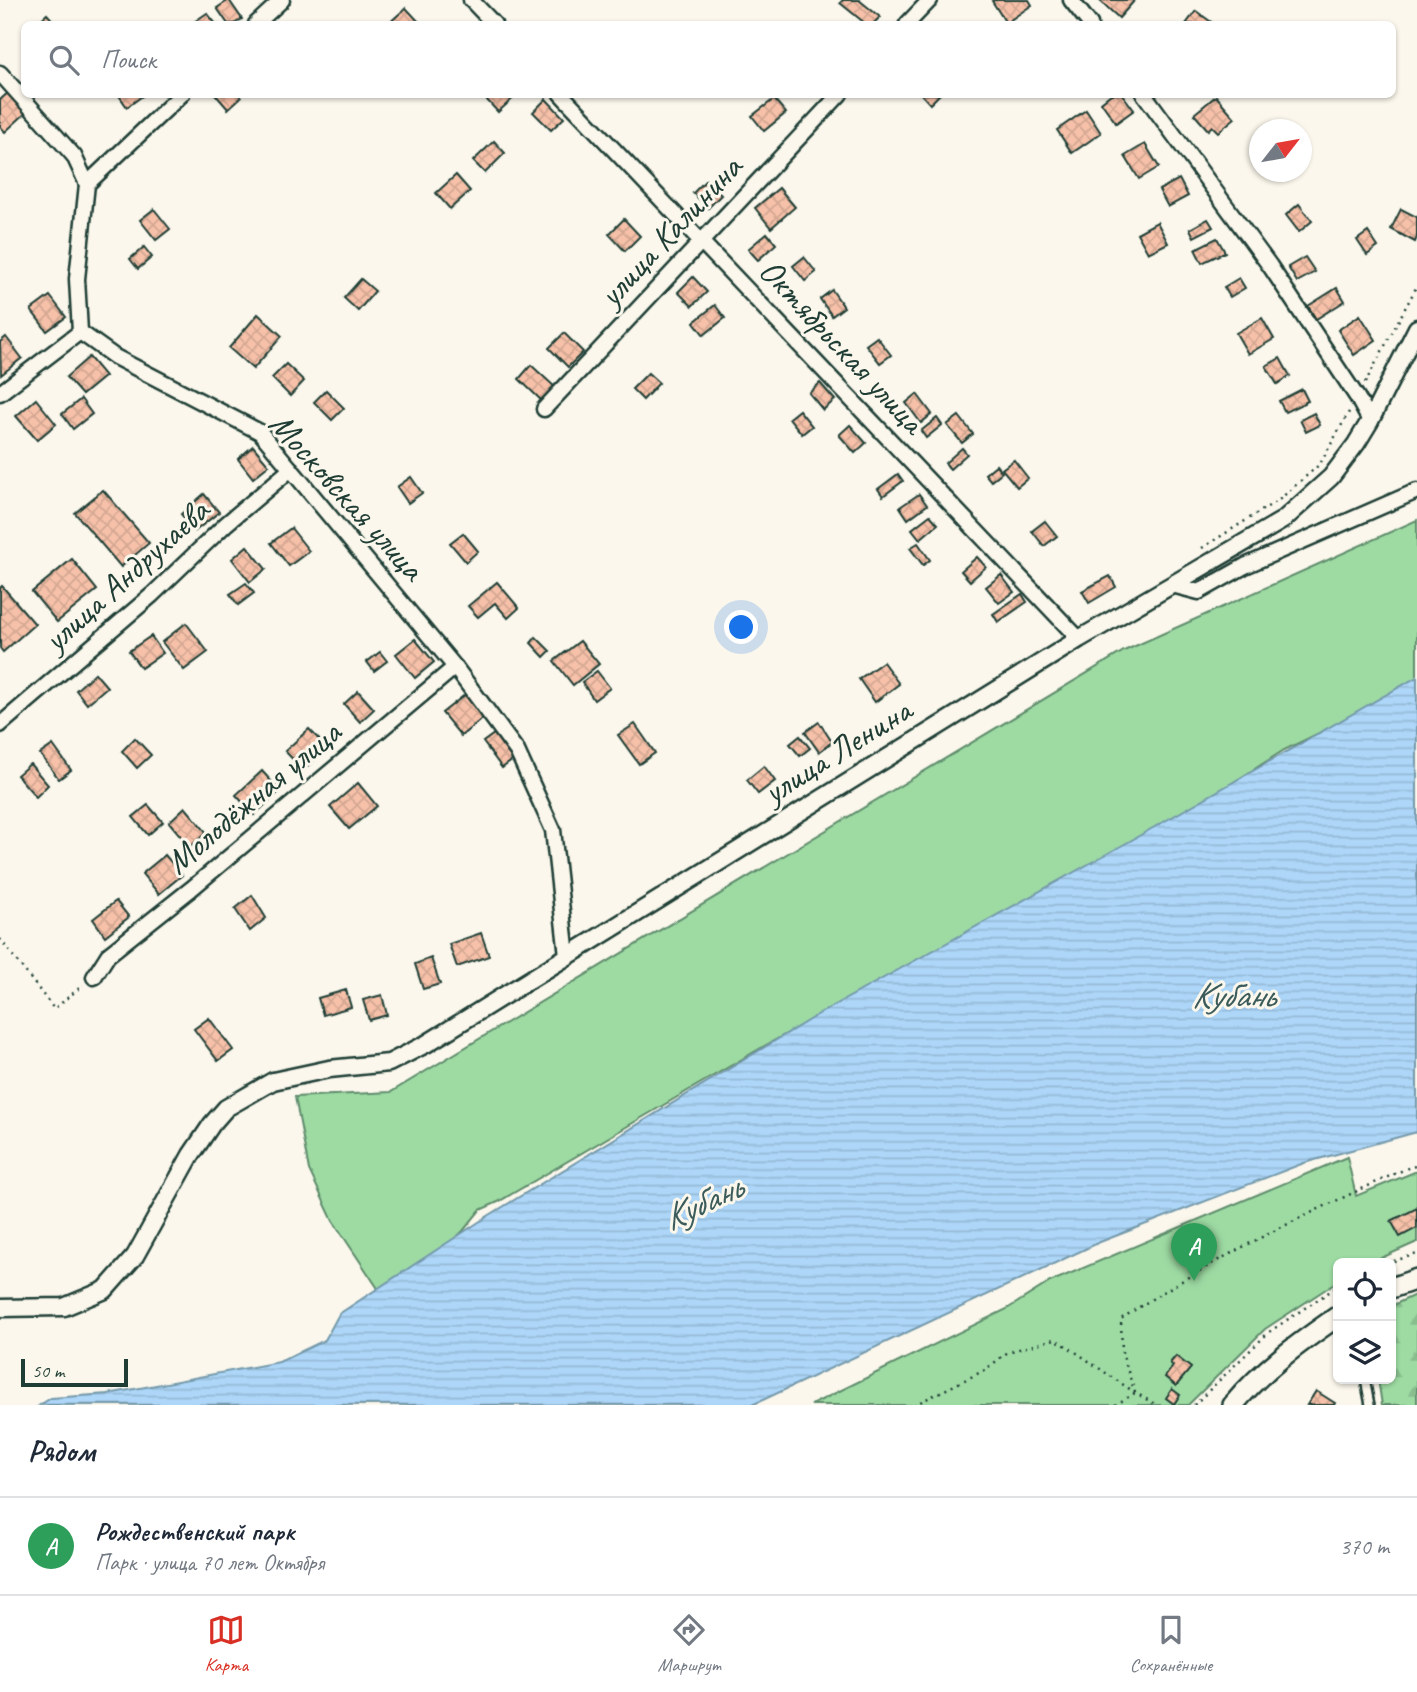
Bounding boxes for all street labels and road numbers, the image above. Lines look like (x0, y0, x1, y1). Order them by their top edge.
street label: улица Калинина (587, 144, 753, 318)
street label: Октябрьская улица (749, 249, 937, 445)
street label: Московская улица (259, 402, 436, 592)
street label: улица Андрухаева (32, 487, 221, 663)
street label: улица Ленина (753, 686, 922, 815)
street label: Молодёжная улица (156, 709, 352, 884)

